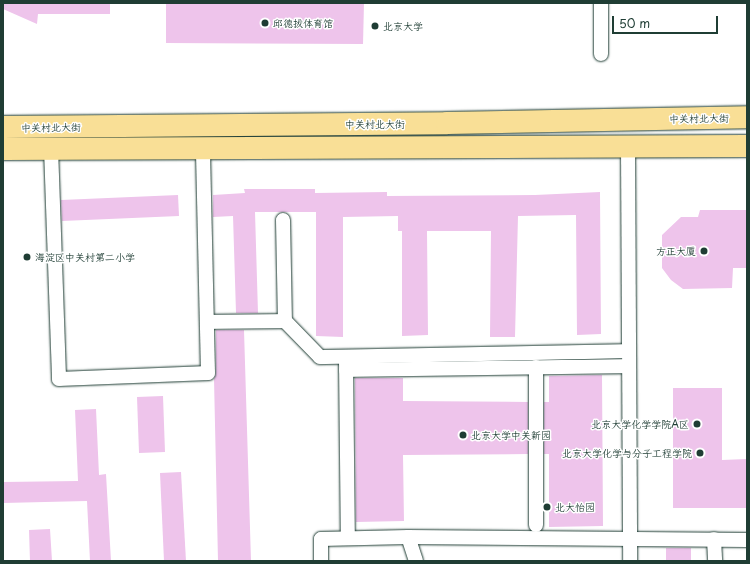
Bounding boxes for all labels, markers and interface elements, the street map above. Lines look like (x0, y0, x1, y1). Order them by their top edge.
scale bar (614, 8, 720, 34)
text: 50 m (619, 14, 650, 32)
place label: 邱德拔体育馆 (273, 17, 333, 29)
marker: 邱德拔体育馆 (260, 18, 270, 28)
place label: 北京大学 (383, 20, 423, 32)
marker: 北京大学 (370, 21, 380, 31)
street label: 中关村北大街 (669, 111, 729, 125)
street label: 中关村北大街 (345, 118, 405, 130)
street label: 中关村北大街 (21, 120, 81, 134)
place label: 方正大厦 (656, 245, 696, 257)
marker: 方正大厦 (699, 246, 709, 256)
place label: 海淀区中关村第二小学 (35, 251, 135, 263)
marker: 海淀区中关村第二小学 (22, 252, 32, 262)
place label: 北京大学化学学院A区 (591, 418, 689, 430)
marker: 北京大学化学学院A区 (692, 419, 702, 429)
place label: 北京大学中关新园 (471, 429, 551, 441)
marker: 北京大学中关新园 (458, 430, 468, 440)
place label: 北京大学化学与分子工程学院 (562, 447, 692, 459)
marker: 北京大学化学与分子工程学院 (695, 448, 705, 458)
place label: 北大怡园 (555, 501, 595, 513)
marker: 北大怡园 (542, 502, 552, 512)

